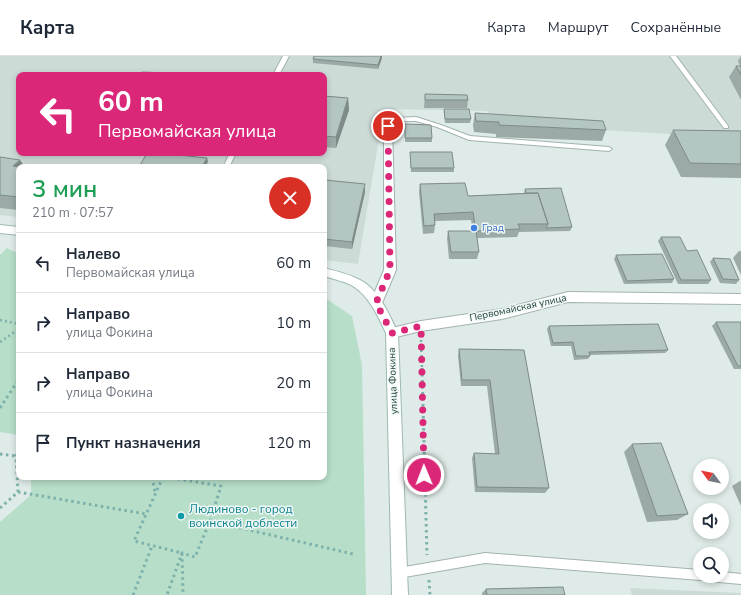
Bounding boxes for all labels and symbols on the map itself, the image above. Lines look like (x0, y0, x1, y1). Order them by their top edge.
pin (371, 109, 405, 143)
place label: Град (482, 221, 504, 235)
marker: Град (469, 223, 479, 233)
street label: Первомайская улица (468, 291, 568, 325)
street label: улица Фокина (385, 347, 401, 415)
position arrow (403, 454, 445, 496)
north arrow (693, 459, 729, 495)
place label: Людиново - город воинской доблести (189, 501, 297, 531)
marker: Людиново - город воинской доблести (176, 511, 186, 521)

